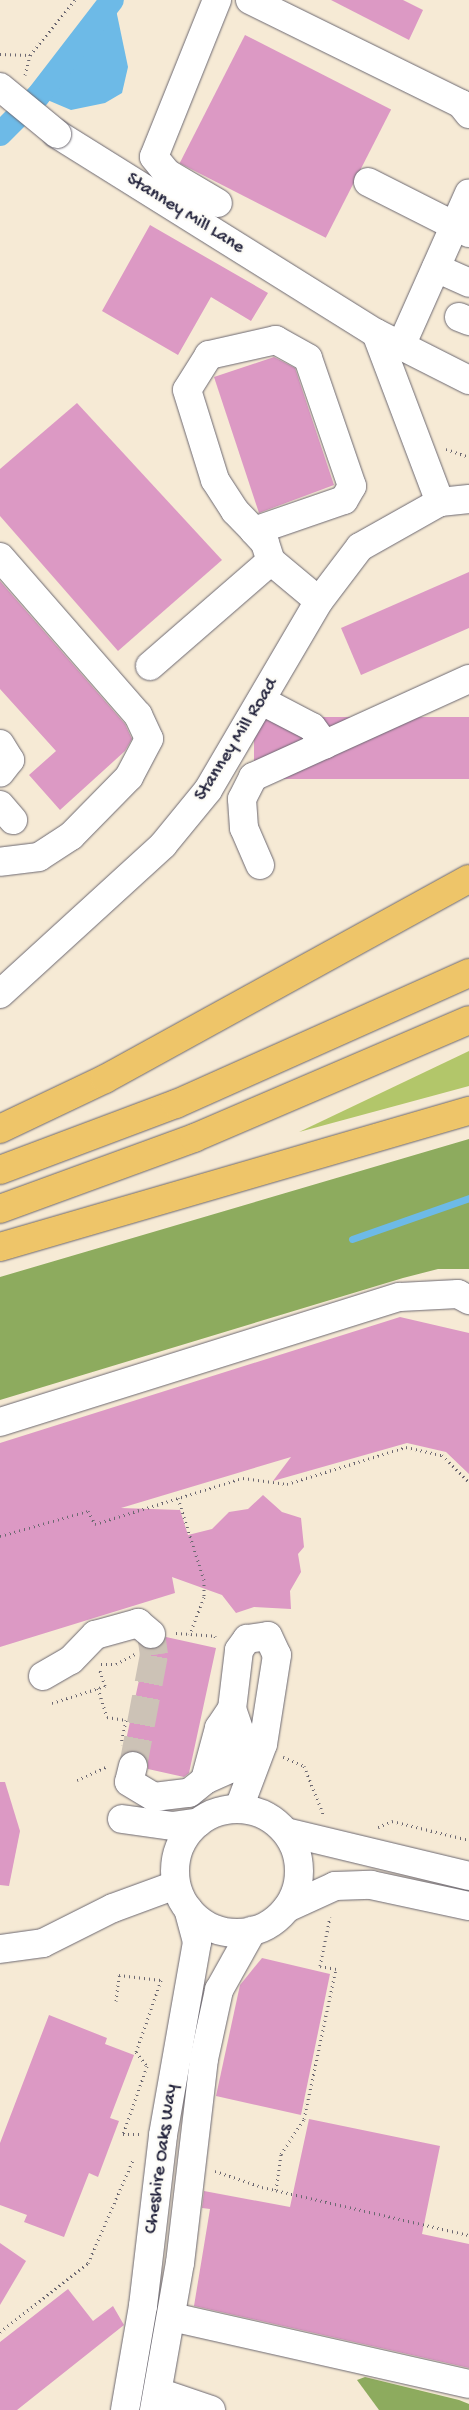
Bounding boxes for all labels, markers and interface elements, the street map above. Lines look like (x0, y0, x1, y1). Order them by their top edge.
street label: Stanney Mill Lane (122, 168, 248, 260)
street label: Stanney Mill Road (190, 674, 284, 806)
street label: Cheshire Oaks Way (140, 2083, 184, 2235)

